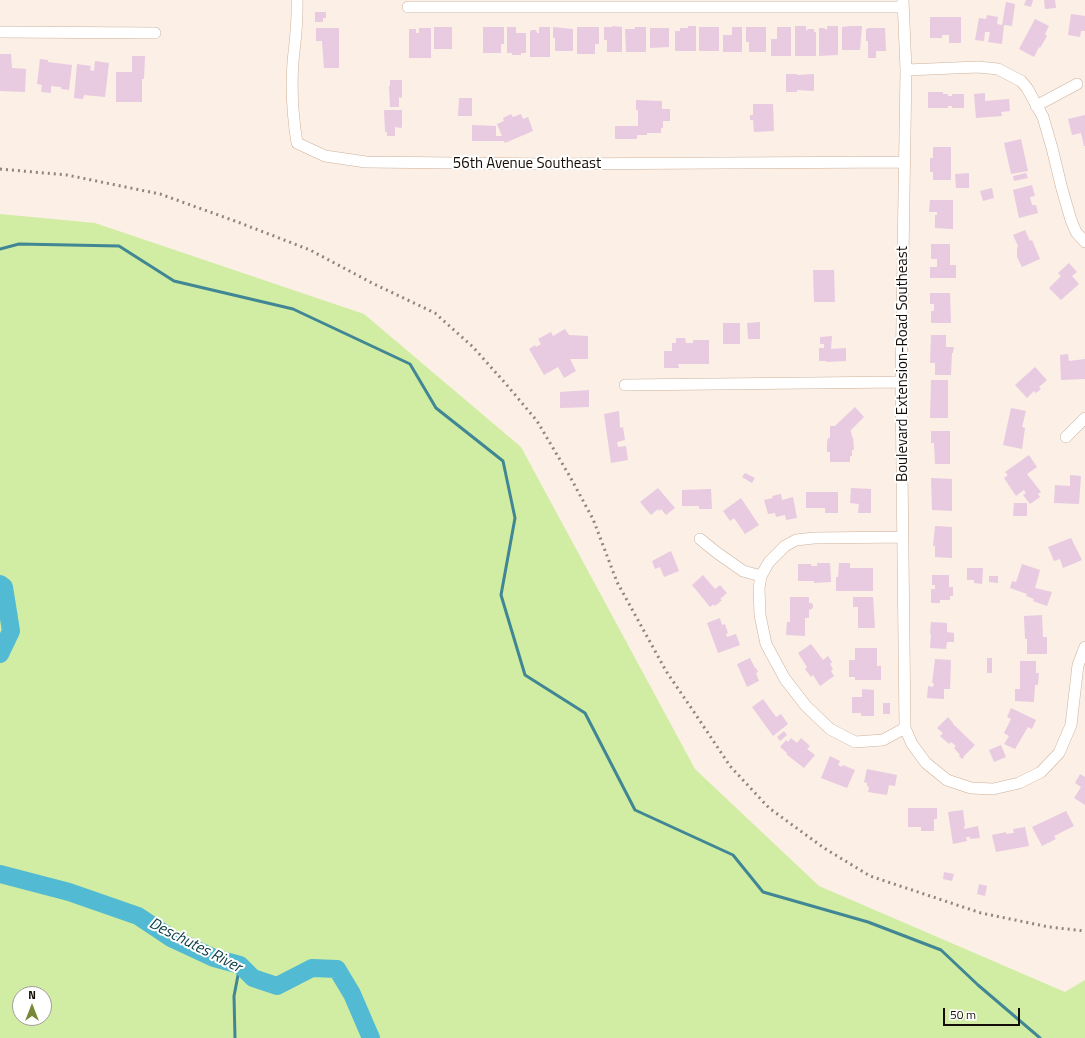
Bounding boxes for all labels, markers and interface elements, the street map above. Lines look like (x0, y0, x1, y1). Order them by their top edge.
street label: 56th Avenue Southeast (453, 155, 601, 173)
street label: Boulevard Extension-Road Southeast (894, 246, 912, 482)
water label: Deschutes River (146, 914, 244, 978)
north arrow (12, 986, 52, 1026)
text: N (28, 987, 36, 1003)
scale bar (945, 1000, 1022, 1026)
text: 50 m (950, 1005, 976, 1024)

